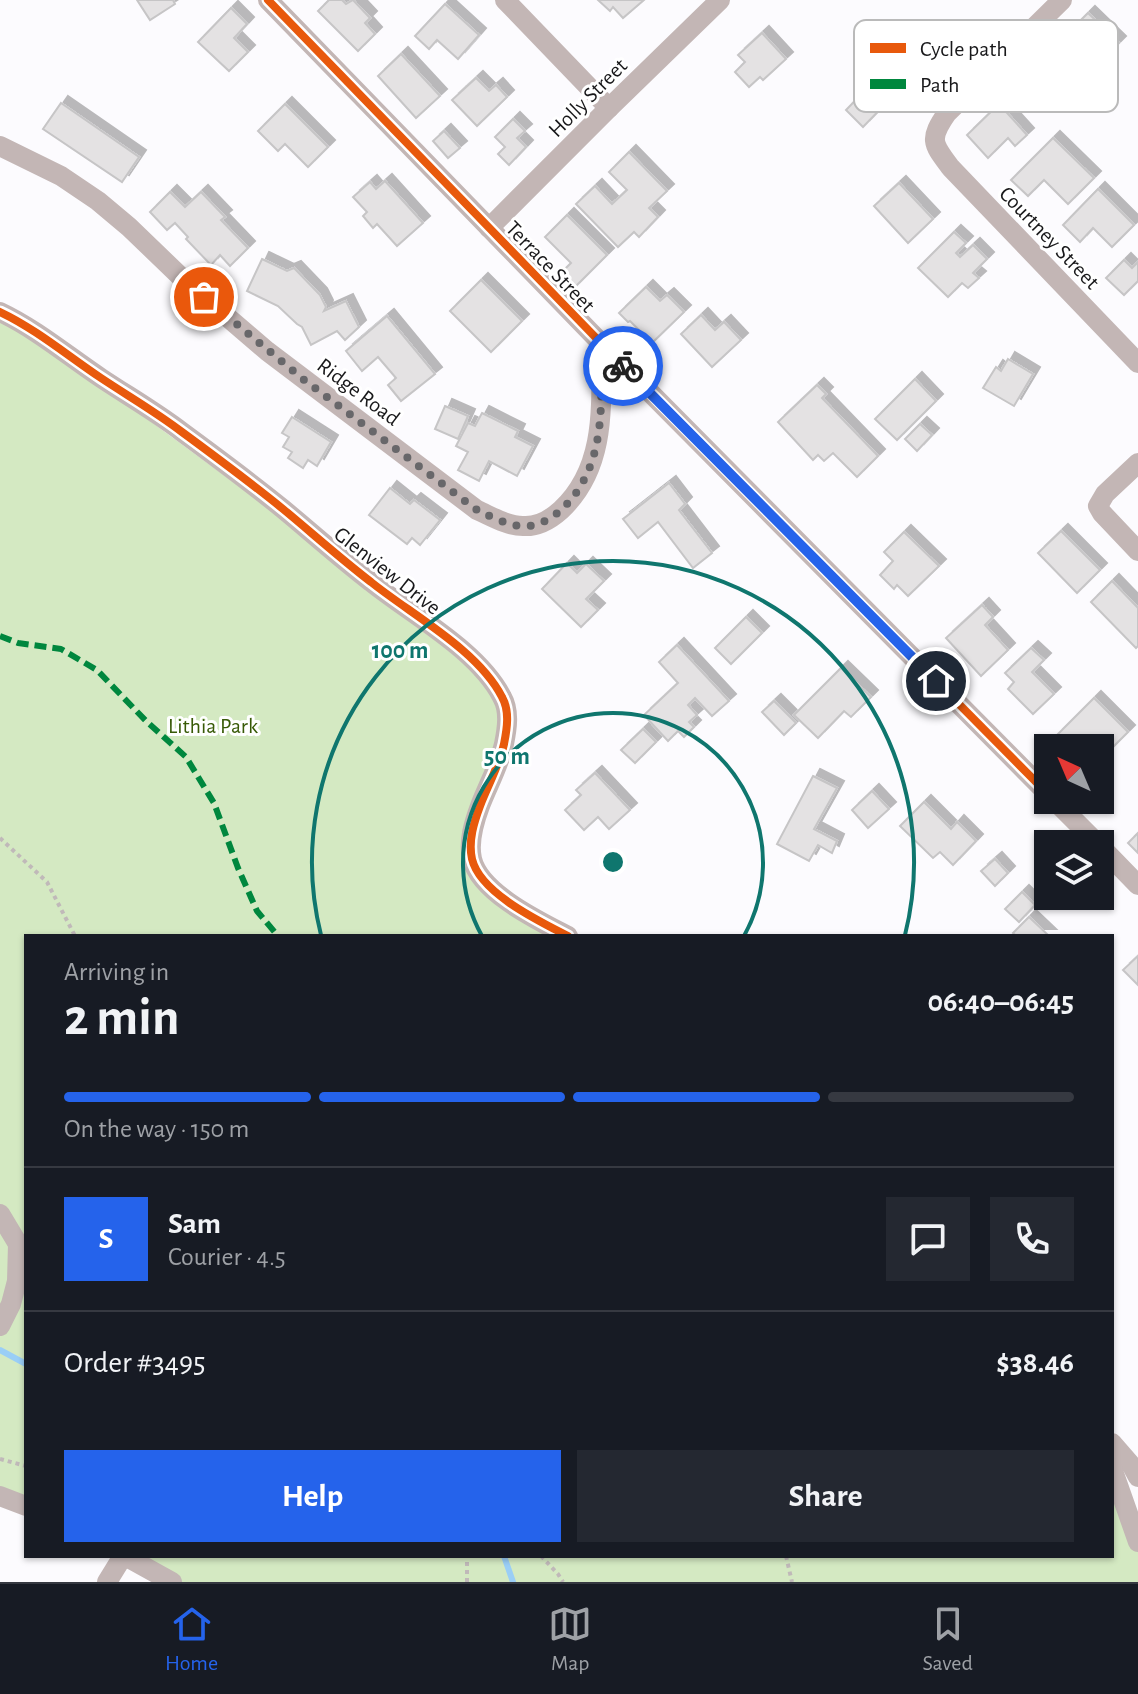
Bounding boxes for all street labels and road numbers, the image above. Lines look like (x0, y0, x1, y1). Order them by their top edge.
street label: Holly Street (544, 54, 631, 141)
street label: Courtney Street (995, 182, 1103, 293)
street label: Terrace Street (502, 217, 599, 317)
street label: Ridge Road (313, 354, 404, 430)
street label: Glenview Drive (330, 523, 445, 619)

